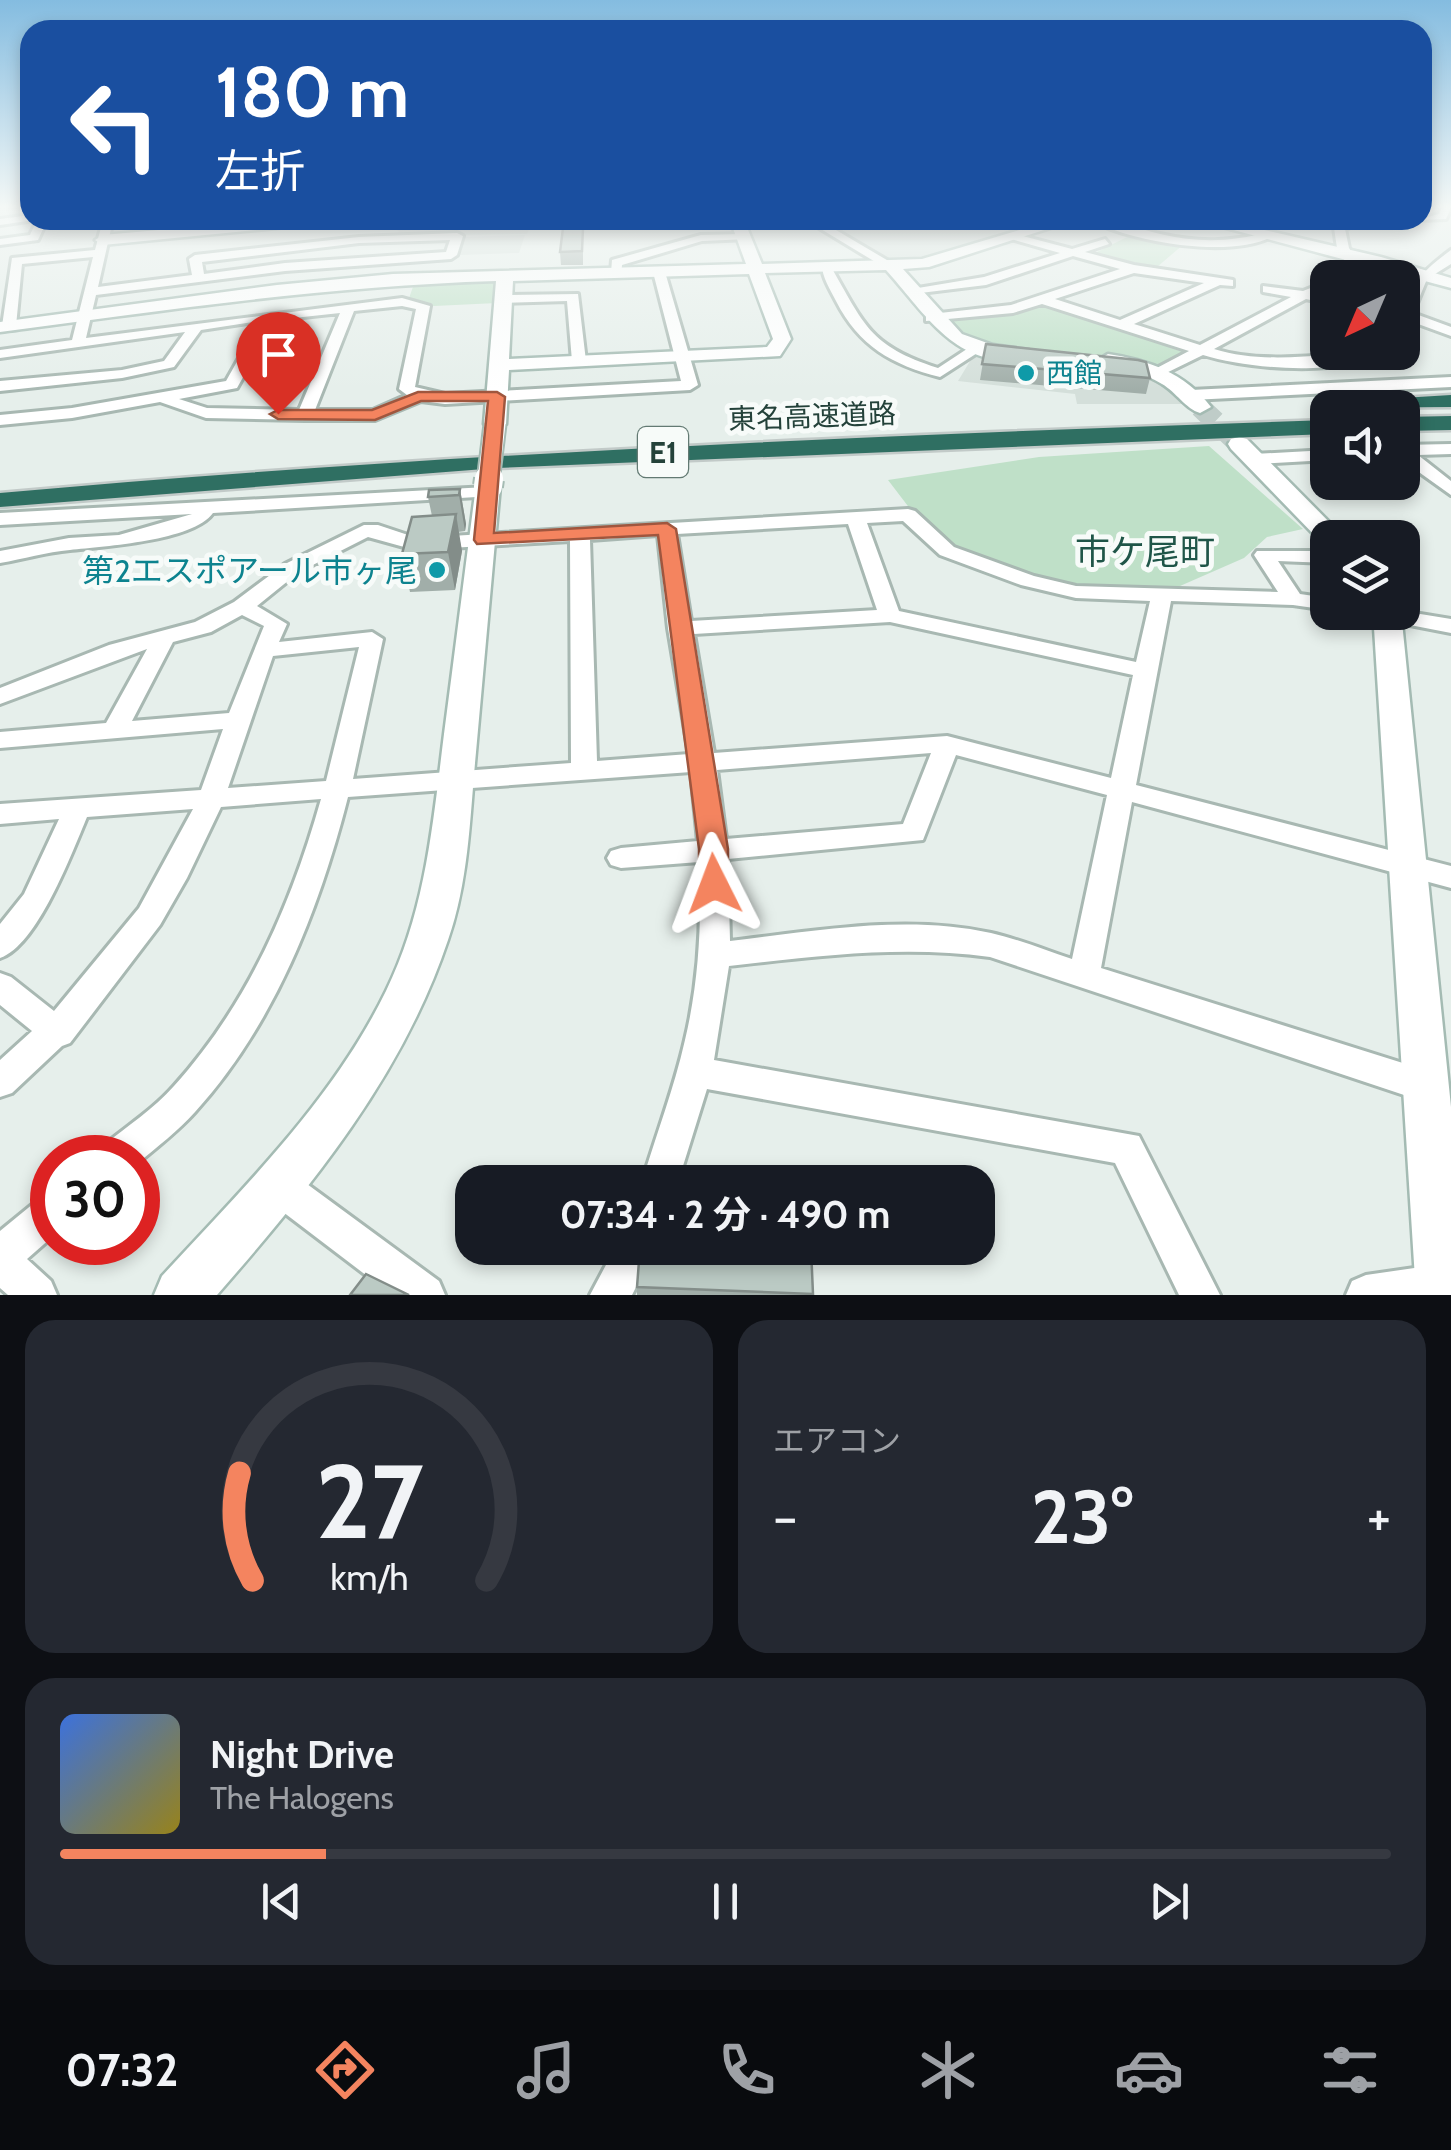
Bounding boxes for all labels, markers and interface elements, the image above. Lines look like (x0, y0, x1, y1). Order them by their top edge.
text: 180 m (215, 49, 409, 135)
icon: left (50, 60, 180, 190)
text: 左折 (215, 144, 305, 198)
north arrow (1310, 260, 1420, 370)
map controls (1310, 260, 1420, 630)
pin (236, 312, 321, 415)
icon: arrive (251, 327, 306, 382)
place label: 西館 (1046, 356, 1102, 390)
marker: 西館 (1015, 362, 1037, 384)
button: sound (1310, 390, 1420, 500)
street label: 東名高速道路 (727, 396, 897, 436)
road number: E1 (638, 427, 688, 477)
button: layers (1310, 520, 1420, 630)
district label: 市ケ尾町 (1075, 530, 1215, 573)
place label: 第2エスポアール市ヶ尾 (82, 551, 417, 590)
marker: 第2エスポアール市ヶ尾 (426, 559, 448, 581)
position arrow (662, 832, 766, 936)
speed limit sign: 30 (30, 1135, 160, 1265)
text: 07:34 · 2 分 · 490 m (560, 1191, 890, 1238)
text: エアコン (773, 1421, 901, 1460)
text: 27 (315, 1438, 423, 1564)
text: 23° (1031, 1471, 1133, 1562)
text: − (773, 1483, 797, 1550)
text: + (1367, 1483, 1391, 1550)
text: km/h (330, 1556, 408, 1599)
text: Night Drive (210, 1731, 394, 1778)
text: The Halogens (210, 1778, 394, 1817)
icon: previous (254, 1874, 309, 1929)
icon: pause (698, 1874, 753, 1929)
icon: next (1142, 1874, 1197, 1929)
icon: directions (310, 2035, 380, 2105)
icon: music (511, 2035, 581, 2105)
icon: phone (712, 2035, 782, 2105)
icon: climate (913, 2035, 983, 2105)
icon: car (1114, 2035, 1184, 2105)
icon: filters (1315, 2035, 1385, 2105)
text: 07:32 (66, 2043, 178, 2097)

